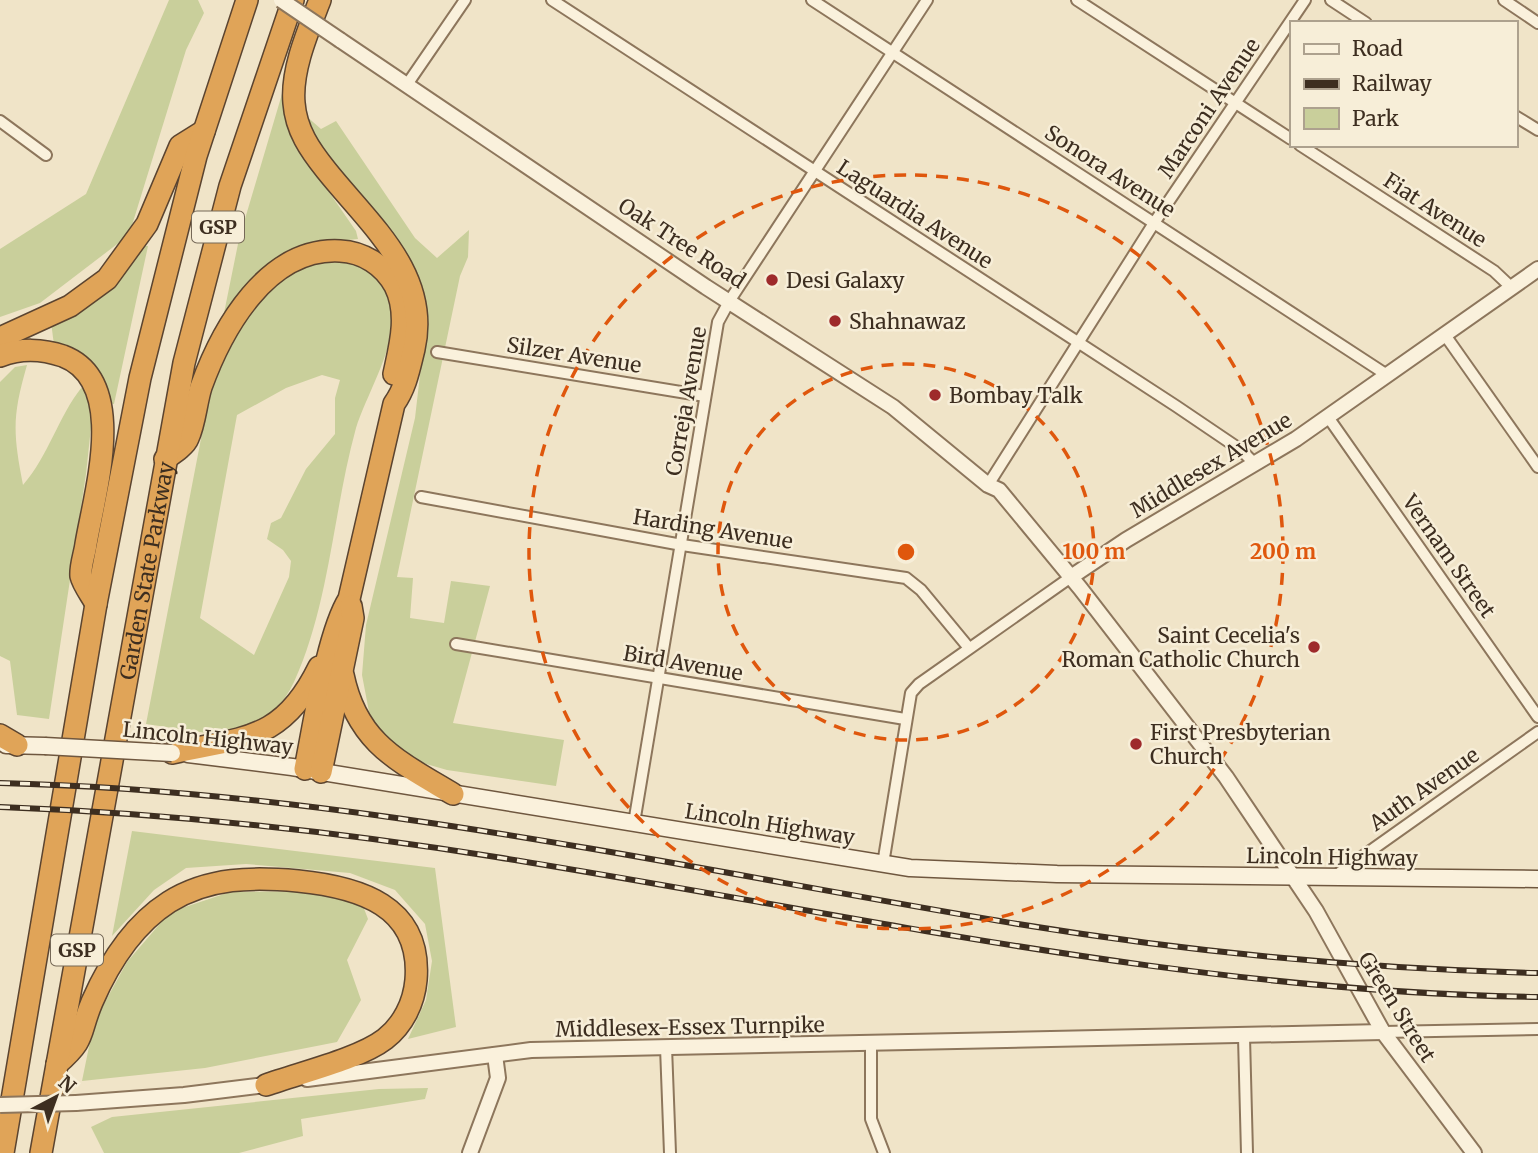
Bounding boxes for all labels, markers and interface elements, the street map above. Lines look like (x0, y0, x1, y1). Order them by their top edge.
legend (1290, 21, 1517, 147)
street label: Marconi Avenue (1152, 33, 1266, 183)
text: Road (1352, 35, 1403, 62)
text: Railway (1352, 70, 1433, 97)
text: Park (1352, 105, 1399, 132)
street label: Sonora Avenue (1040, 119, 1180, 223)
street label: Laguardia Avenue (832, 154, 998, 274)
street label: Fiat Avenue (1378, 167, 1492, 253)
street label: Oak Tree Road (613, 192, 751, 294)
road number: GSP (192, 212, 244, 243)
place label: Desi Galaxy (786, 267, 905, 294)
marker: Desi Galaxy (764, 272, 780, 288)
place label: Shahnawaz (849, 308, 966, 335)
marker: Shahnawaz (827, 313, 843, 329)
street label: Correja Avenue (660, 324, 712, 478)
street label: Silzer Avenue (505, 331, 643, 379)
place label: Bombay Talk (949, 382, 1083, 409)
marker: Bombay Talk (927, 387, 943, 403)
street label: Middlesex Avenue (1126, 406, 1296, 524)
street label: Garden State Parkway (113, 459, 180, 682)
street label: Vernam Street (1396, 488, 1501, 623)
street label: Harding Avenue (631, 503, 795, 555)
text: 100 m (1063, 538, 1125, 565)
text: 200 m (1250, 538, 1316, 565)
centre of rings (894, 540, 918, 564)
place label: Saint Cecelia's Roman Catholic Church (1061, 622, 1300, 673)
street label: Bird Avenue (621, 639, 745, 687)
marker: Saint Cecelia's Roman Catholic Church (1306, 639, 1322, 655)
street label: Lincoln Highway (121, 716, 295, 760)
place label: First Presbyterian Church (1150, 719, 1331, 770)
marker: First Presbyterian Church (1128, 736, 1144, 752)
street label: Auth Avenue (1363, 741, 1484, 837)
street label: Lincoln Highway (683, 797, 858, 851)
street label: Lincoln Highway (1246, 842, 1419, 872)
road number: GSP (51, 934, 103, 966)
street label: Green Street (1352, 947, 1442, 1067)
street label: Middlesex-Essex Turnpike (555, 1011, 825, 1043)
north arrow (21, 1062, 91, 1132)
text: N (54, 1070, 81, 1098)

